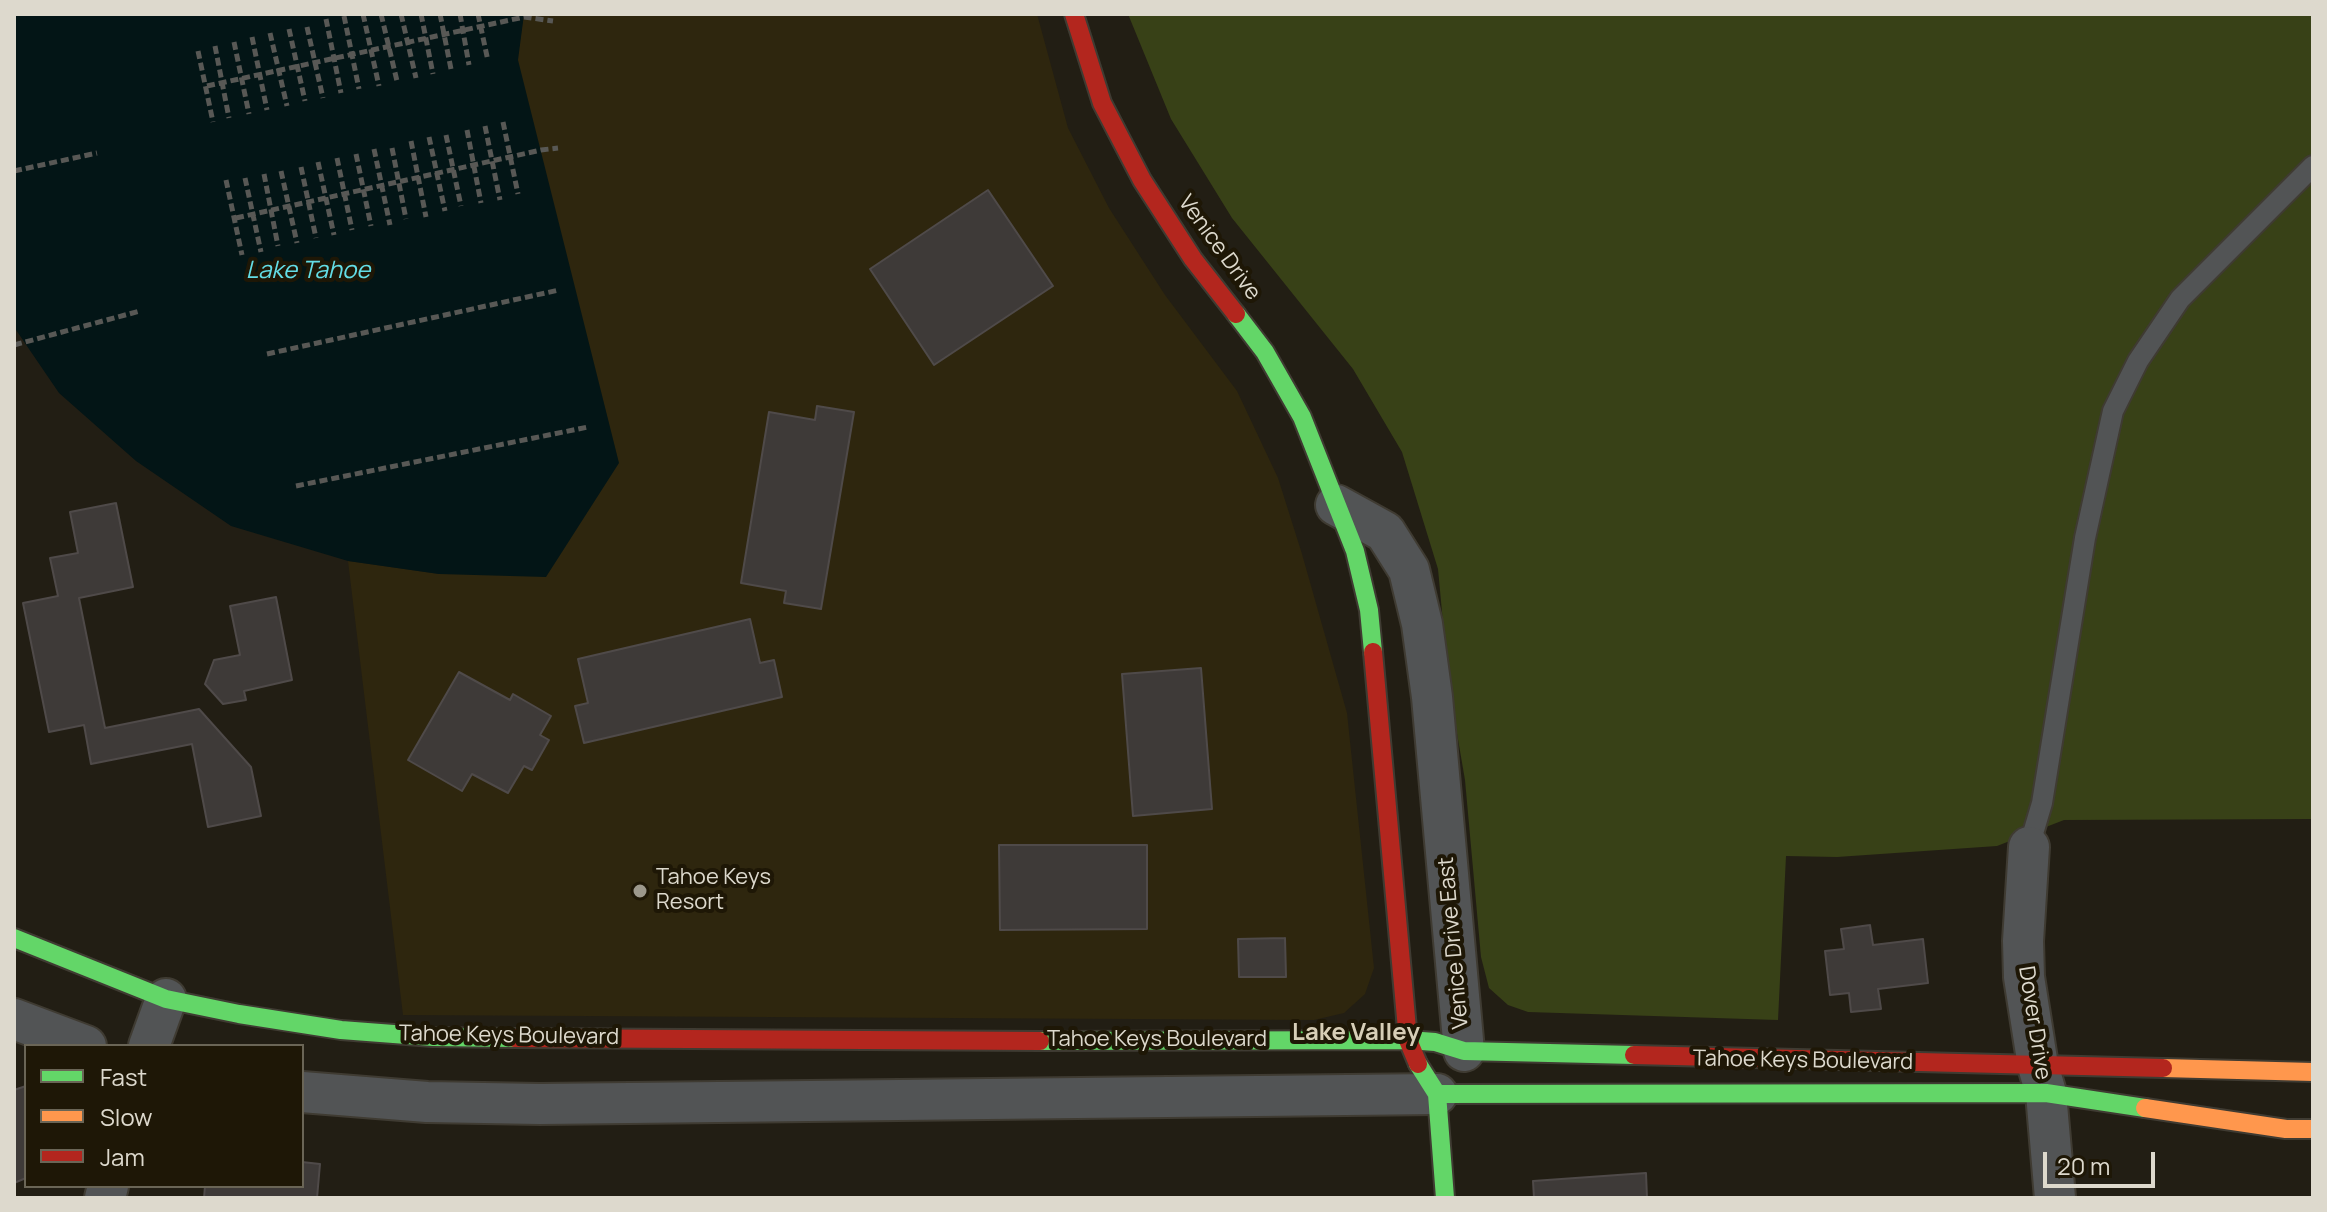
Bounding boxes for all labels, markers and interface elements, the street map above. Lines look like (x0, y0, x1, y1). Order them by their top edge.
street label: Venice Drive (1172, 190, 1266, 306)
water label: Lake Tahoe (246, 257, 370, 285)
street label: Venice Drive East (1433, 856, 1475, 1030)
place label: Tahoe Keys Resort (656, 865, 771, 916)
marker: Tahoe Keys Resort (631, 882, 649, 900)
street label: Dover Drive (2012, 964, 2056, 1082)
district label: Lake Valley (1292, 1019, 1420, 1047)
street label: Tahoe Keys Boulevard (399, 1021, 619, 1051)
street label: Tahoe Keys Boulevard (1047, 1027, 1267, 1053)
legend (24, 1044, 304, 1188)
street label: Tahoe Keys Boulevard (1693, 1046, 1913, 1076)
text: Fast (100, 1060, 147, 1093)
text: Slow (100, 1100, 153, 1133)
scale bar (2047, 1136, 2159, 1186)
text: Jam (100, 1140, 145, 1173)
text: 20 m (2057, 1149, 2110, 1182)

